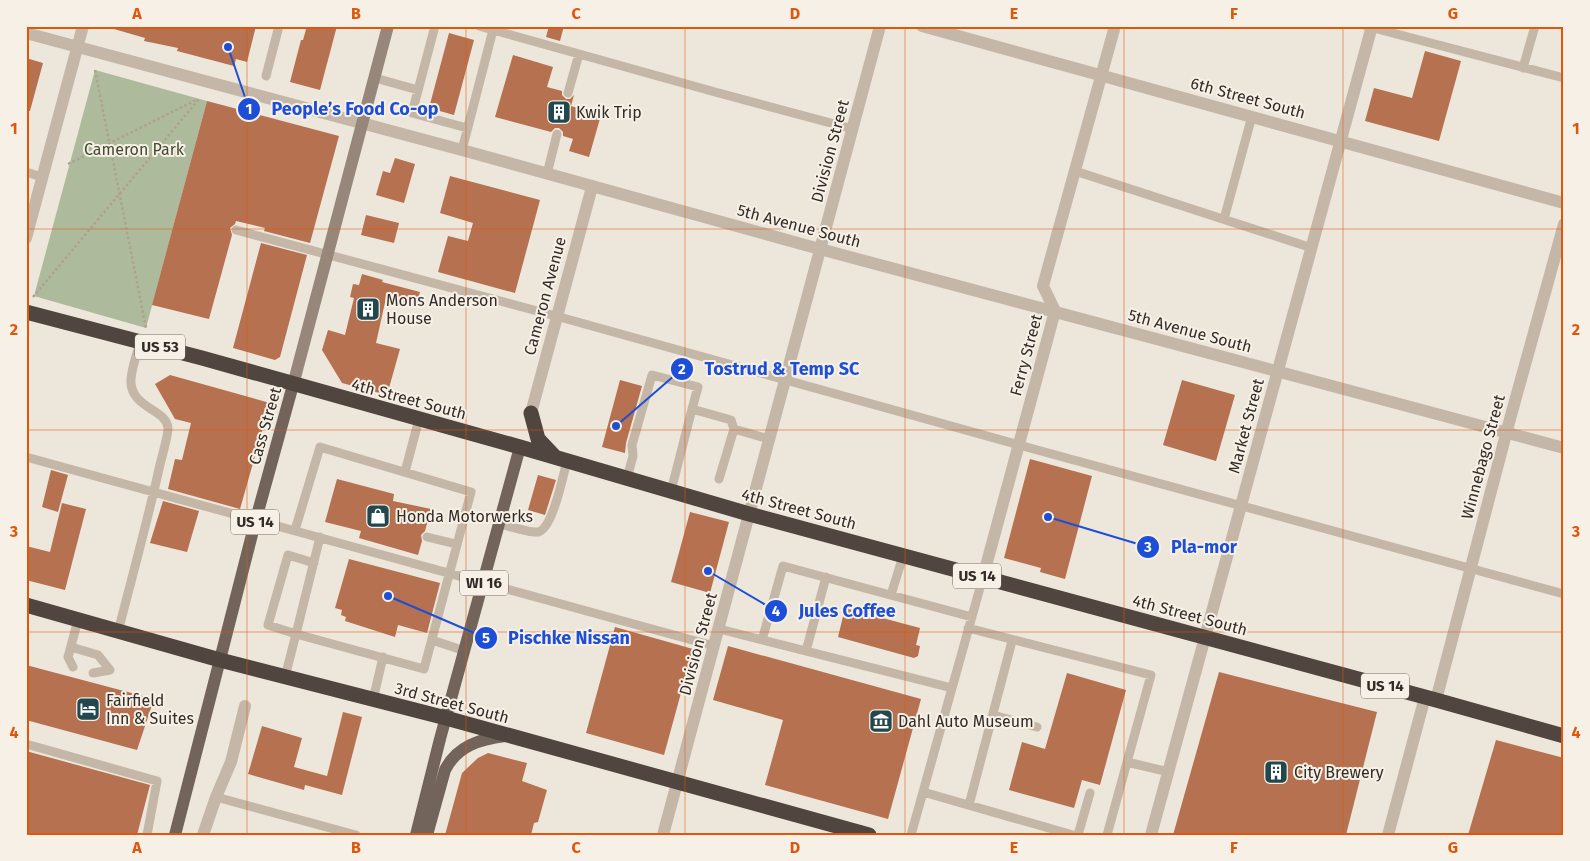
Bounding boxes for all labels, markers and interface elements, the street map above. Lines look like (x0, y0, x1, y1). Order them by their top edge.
text: A (131, 4, 142, 23)
text: B (351, 4, 361, 23)
text: C (571, 4, 581, 23)
text: D (790, 4, 800, 23)
text: E (1010, 4, 1018, 23)
text: F (1230, 4, 1238, 23)
text: G (1448, 4, 1458, 23)
street label: 6th Street South (1188, 74, 1308, 122)
callout: People’s Food Co-op (236, 92, 448, 125)
street label: Division Street (807, 97, 853, 204)
text: People’s Food Co-op (272, 98, 439, 120)
building icon: Kwik Trip (546, 99, 572, 125)
text: 1 (246, 100, 252, 118)
place label: Kwik Trip (576, 103, 642, 122)
text: 1 (10, 119, 18, 138)
text: 1 (1572, 119, 1580, 138)
park label: Cameron Park (84, 140, 185, 159)
street label: 5th Avenue South (735, 200, 863, 252)
street label: Cameron Avenue (520, 235, 570, 357)
place label: Mons Anderson House (386, 291, 498, 328)
building icon: Mons Anderson House (355, 296, 381, 322)
street label: 5th Avenue South (1126, 305, 1254, 357)
street label: Ferry Street (1006, 312, 1046, 398)
text: 2 (10, 320, 18, 339)
text: 2 (1572, 320, 1580, 339)
road number: US 53 (135, 334, 185, 360)
callout: Tostrud & Temp SC (670, 352, 870, 385)
text: Tostrud & Temp SC (705, 358, 860, 380)
text: 2 (678, 360, 686, 378)
street label: 4th Street South (350, 375, 468, 423)
street label: Market Street (1224, 376, 1268, 476)
street label: Cass Street (245, 385, 285, 467)
street label: Winnebago Street (1457, 392, 1509, 521)
street label: 4th Street South (740, 485, 858, 533)
shop icon: Honda Motorwerks (365, 503, 391, 529)
place label: Honda Motorwerks (396, 507, 533, 526)
road number: US 14 (231, 510, 279, 534)
text: 3 (9, 522, 18, 541)
text: 3 (1571, 522, 1580, 541)
callout: Pla-mor (1136, 531, 1247, 564)
text: Pla-mor (1171, 536, 1238, 558)
text: 3 (1143, 538, 1152, 556)
road number: US 14 (953, 564, 1001, 588)
road number: WI 16 (460, 570, 508, 596)
street label: Division Street (675, 590, 721, 697)
street label: 4th Street South (1131, 591, 1249, 639)
callout: Jules Coffee (763, 594, 905, 627)
text: Jules Coffee (797, 600, 896, 622)
text: 4 (772, 602, 781, 620)
callout: Pischke Nissan (474, 621, 640, 654)
text: Pischke Nissan (508, 627, 630, 649)
text: 5 (482, 629, 490, 647)
road number: US 14 (1361, 674, 1409, 698)
street label: 3rd Street South (393, 679, 511, 727)
place label: Fairfield Inn & Suites (106, 691, 194, 728)
hotel icon: Fairfield Inn & Suites (75, 696, 101, 722)
museum icon: Dahl Auto Museum (868, 708, 894, 734)
place label: Dahl Auto Museum (898, 712, 1034, 731)
text: 4 (9, 723, 19, 742)
text: 4 (1571, 723, 1581, 742)
building icon: City Brewery (1263, 759, 1289, 785)
place label: City Brewery (1294, 763, 1384, 782)
text: A (131, 838, 142, 857)
text: B (351, 838, 361, 857)
text: C (571, 838, 581, 857)
text: D (790, 838, 800, 857)
text: E (1010, 838, 1018, 857)
text: F (1230, 838, 1238, 857)
text: G (1448, 838, 1458, 857)

